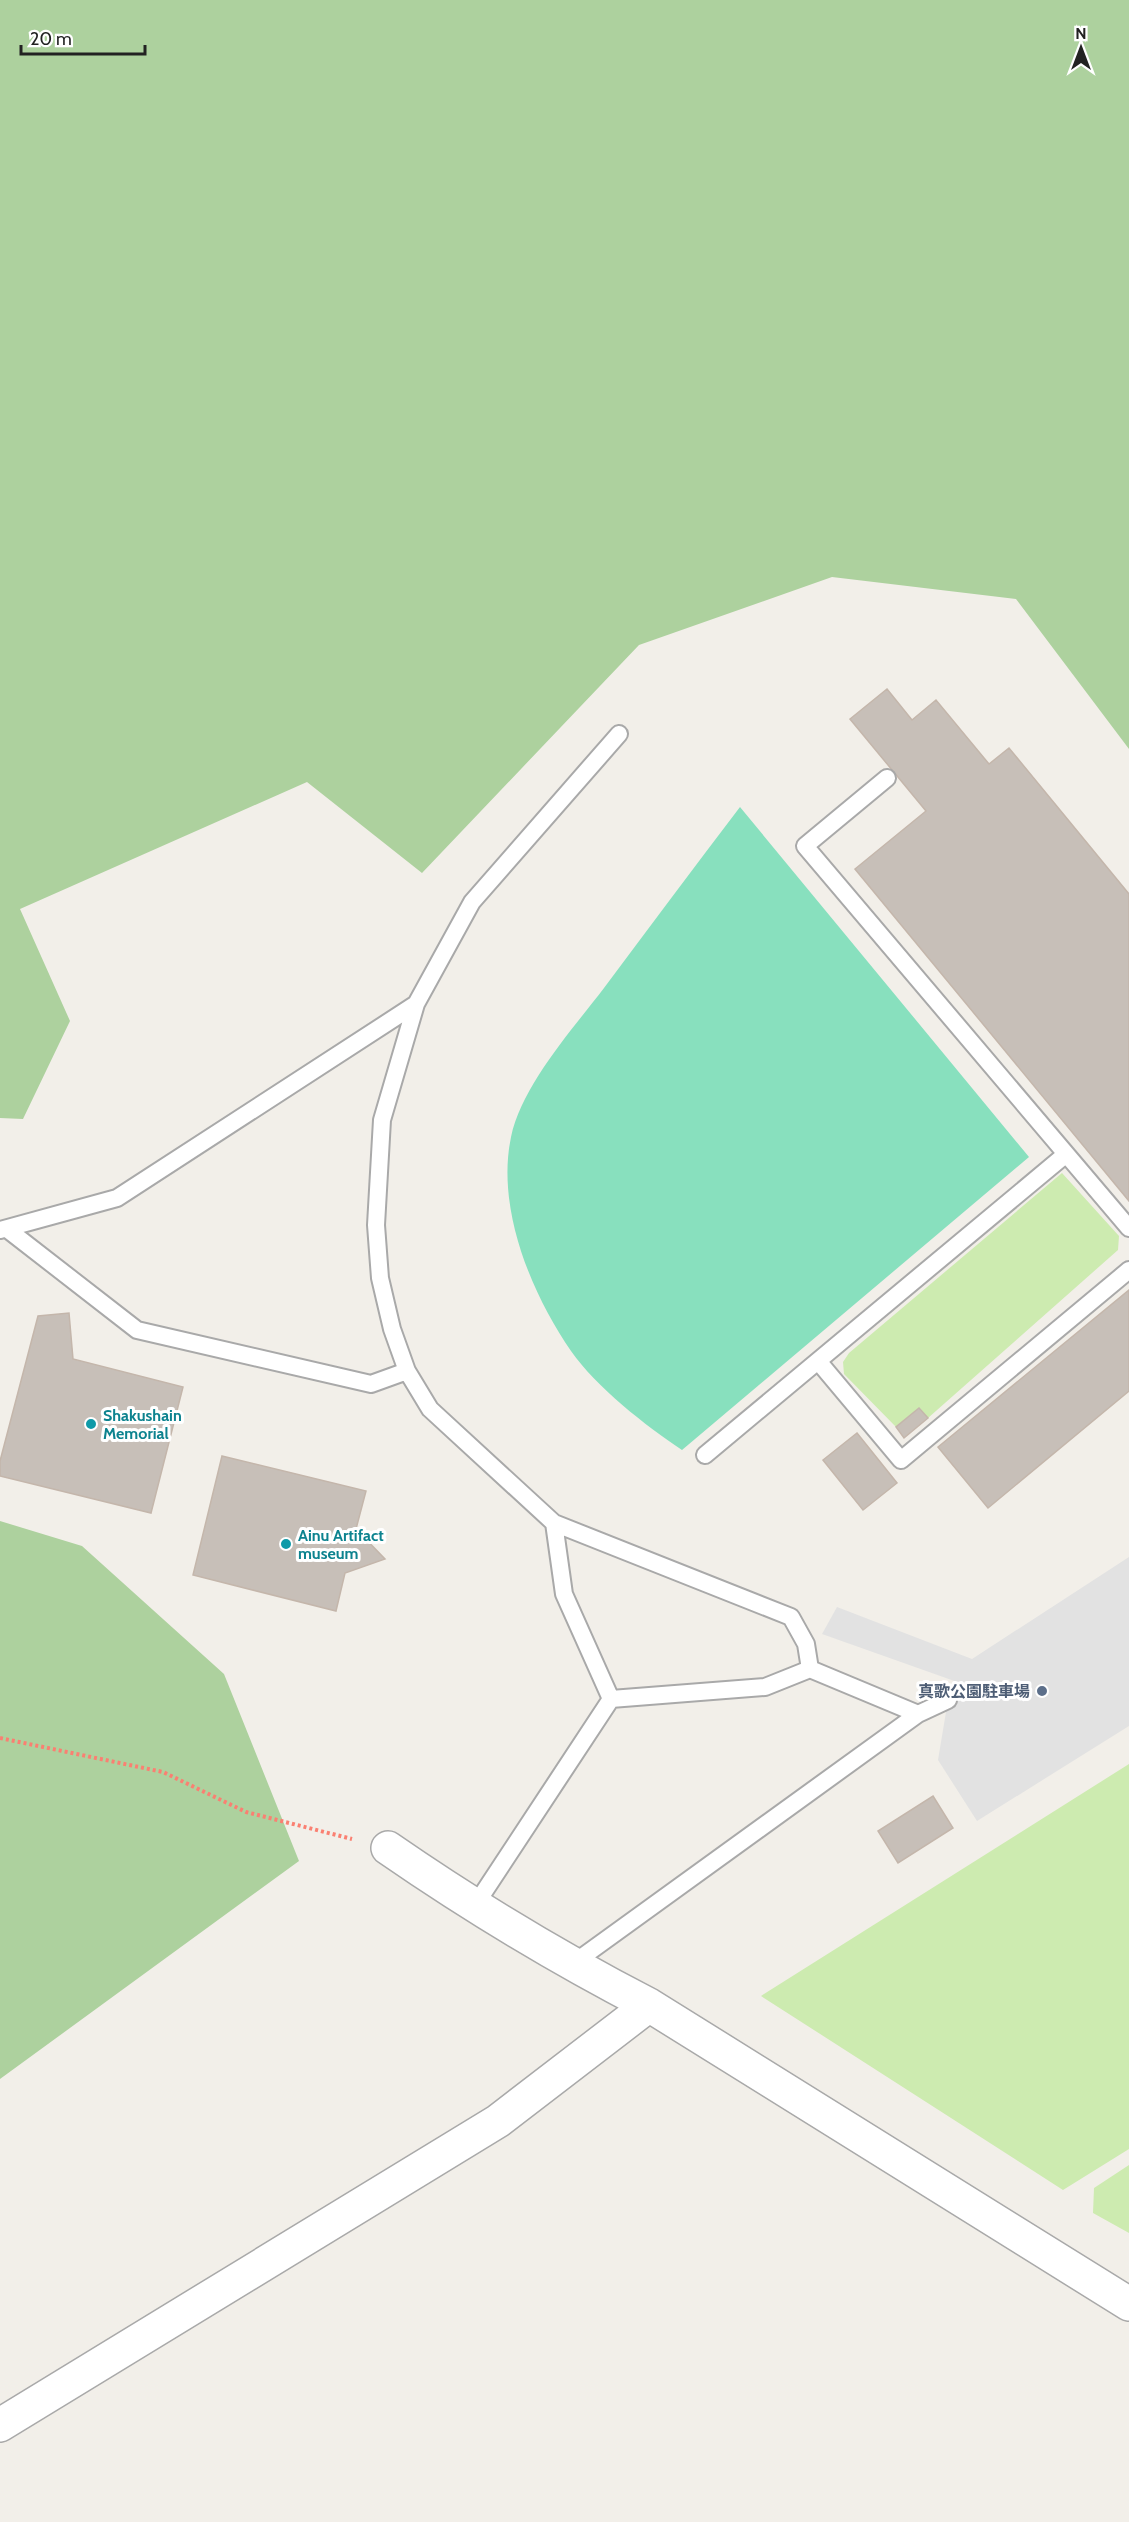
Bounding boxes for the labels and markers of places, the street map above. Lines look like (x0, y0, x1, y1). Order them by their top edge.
place label: Shakushain Memorial (103, 1406, 182, 1443)
marker: Shakushain Memorial (84, 1417, 98, 1431)
place label: Ainu Artifact museum (298, 1526, 384, 1563)
marker: Ainu Artifact museum (279, 1537, 293, 1551)
place label: 真歌公園駐車場 (918, 1682, 1030, 1701)
marker: 真歌公園駐車場 (1035, 1684, 1049, 1698)

